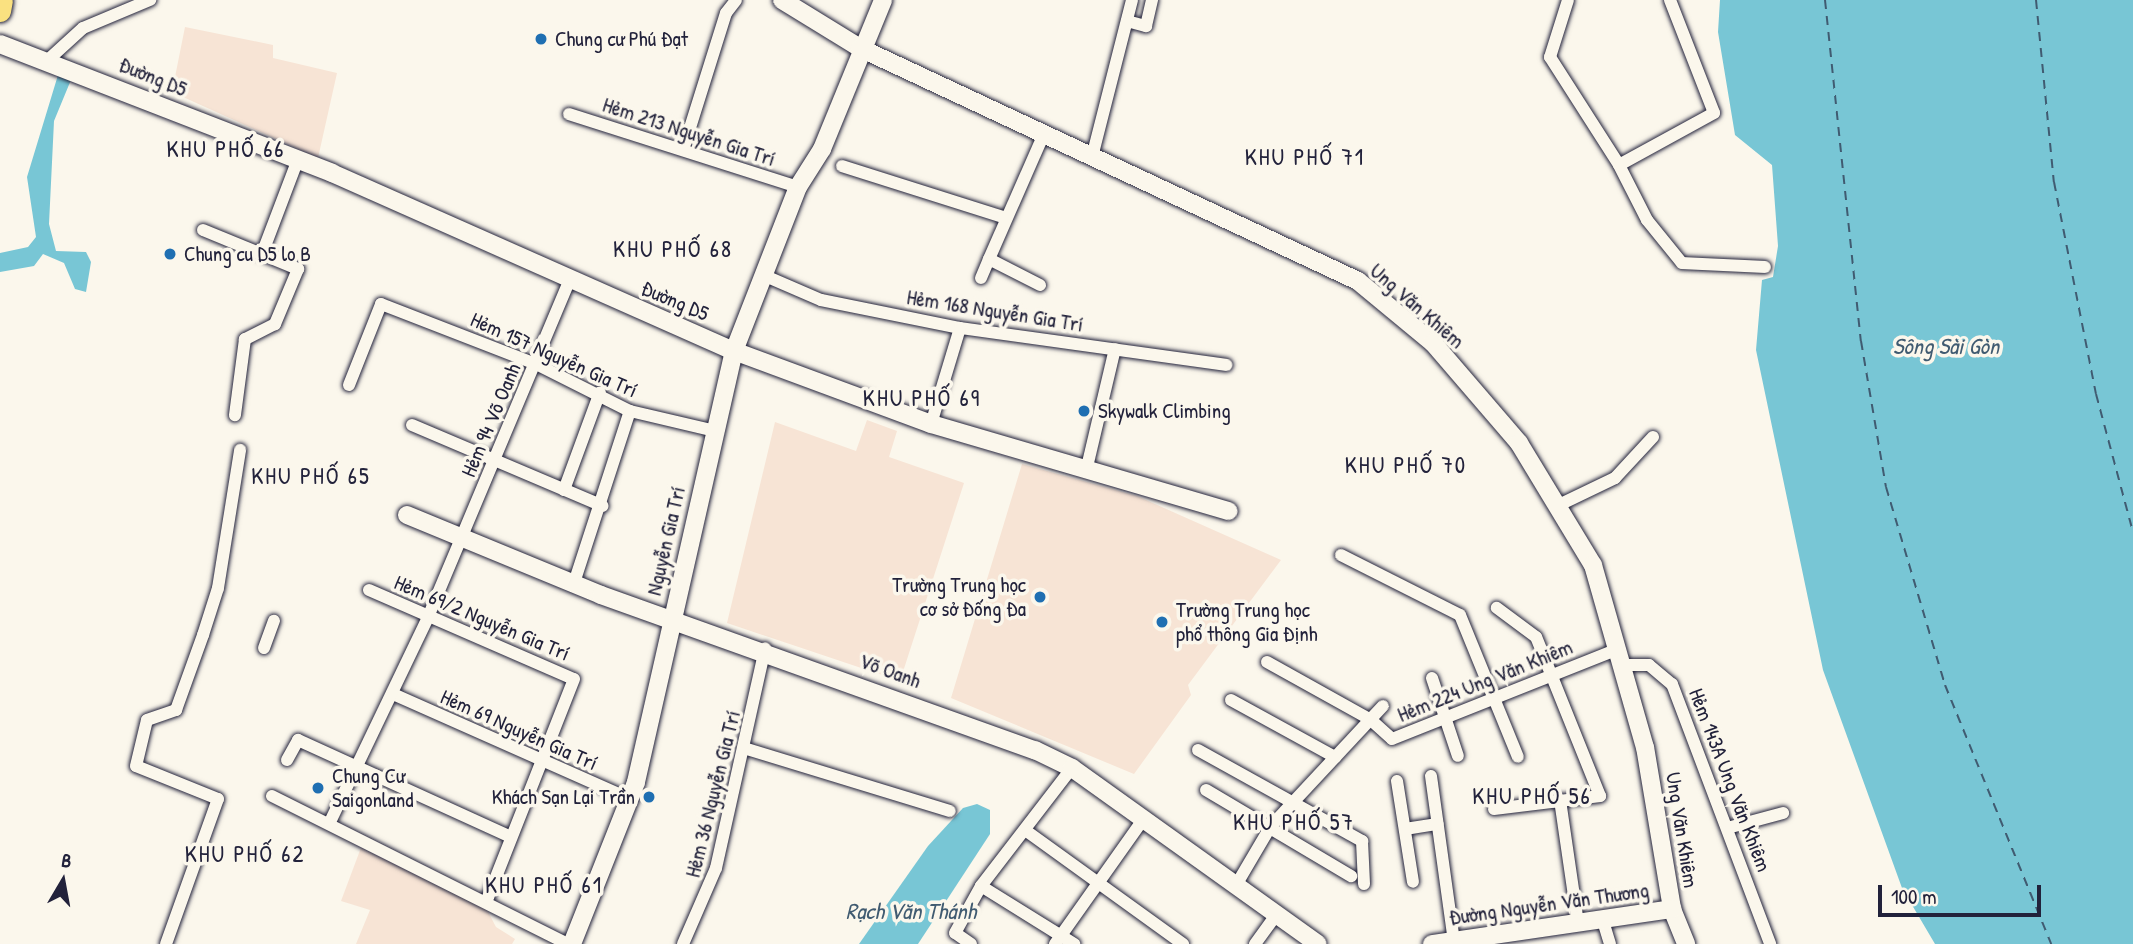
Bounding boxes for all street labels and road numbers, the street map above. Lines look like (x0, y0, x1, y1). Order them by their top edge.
street label: Đường D5 (115, 52, 191, 102)
street label: Hẻm 213 Nguyễn Gia Trí (600, 92, 778, 172)
street label: Ung Văn Khiêm (1365, 258, 1469, 354)
street label: Đường D5 (637, 276, 713, 326)
street label: Hẻm 168 Nguyễn Gia Trí (905, 285, 1085, 337)
street label: Hẻm 157 Nguyễn Gia Trí (467, 307, 641, 403)
street label: Hẻm 94 Võ Oanh (456, 359, 526, 481)
street label: Nguyễn Gia Trí (641, 484, 691, 598)
street label: Hẻm 69/2 Nguyễn Gia Trí (391, 570, 573, 666)
street label: Hẻm 224 Ung Văn Khiêm (1394, 634, 1576, 728)
street label: Võ Oanh (856, 648, 924, 694)
street label: Hẻm 69 Nguyễn Gia Trí (437, 684, 601, 776)
street label: Hẻm 143A Ung Văn Khiêm (1683, 685, 1777, 875)
street label: Hẻm 36 Nguyễn Gia Trí (680, 708, 746, 880)
street label: Ung Văn Khiêm (1660, 770, 1704, 890)
street label: Đường Nguyễn Văn Thương (1448, 878, 1650, 930)

